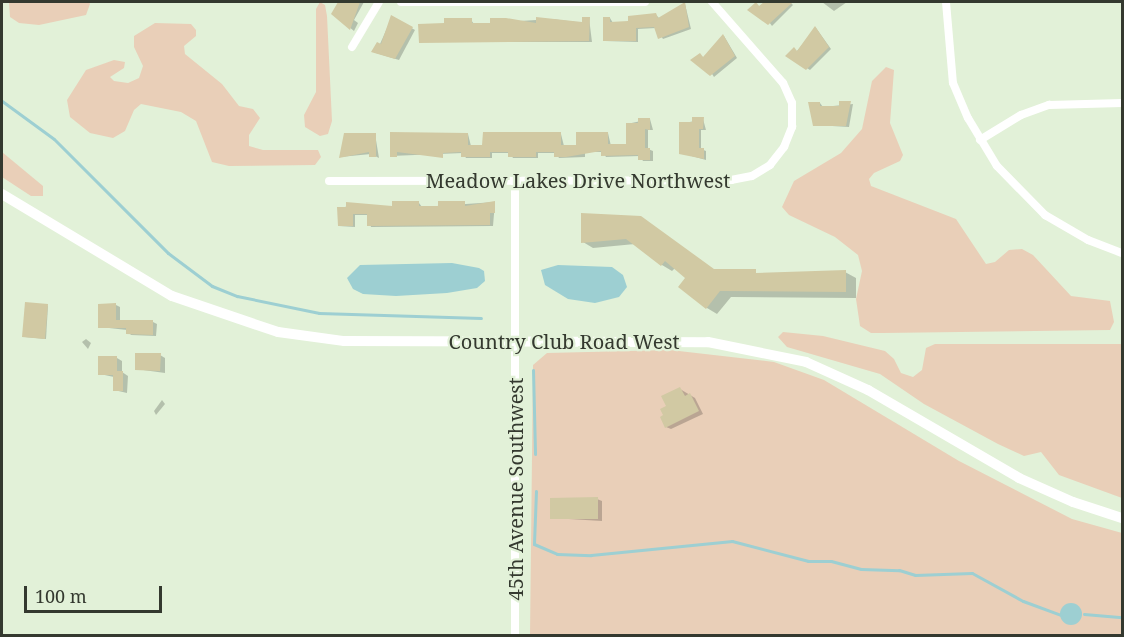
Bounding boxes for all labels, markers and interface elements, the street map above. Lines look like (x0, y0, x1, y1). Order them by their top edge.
street label: Meadow Lakes Drive Northwest (426, 168, 730, 192)
street label: Country Club Road West (449, 329, 679, 353)
street label: 45th Avenue Southwest (503, 378, 527, 600)
scale bar (27, 574, 165, 612)
text: 100 m (35, 584, 87, 608)

